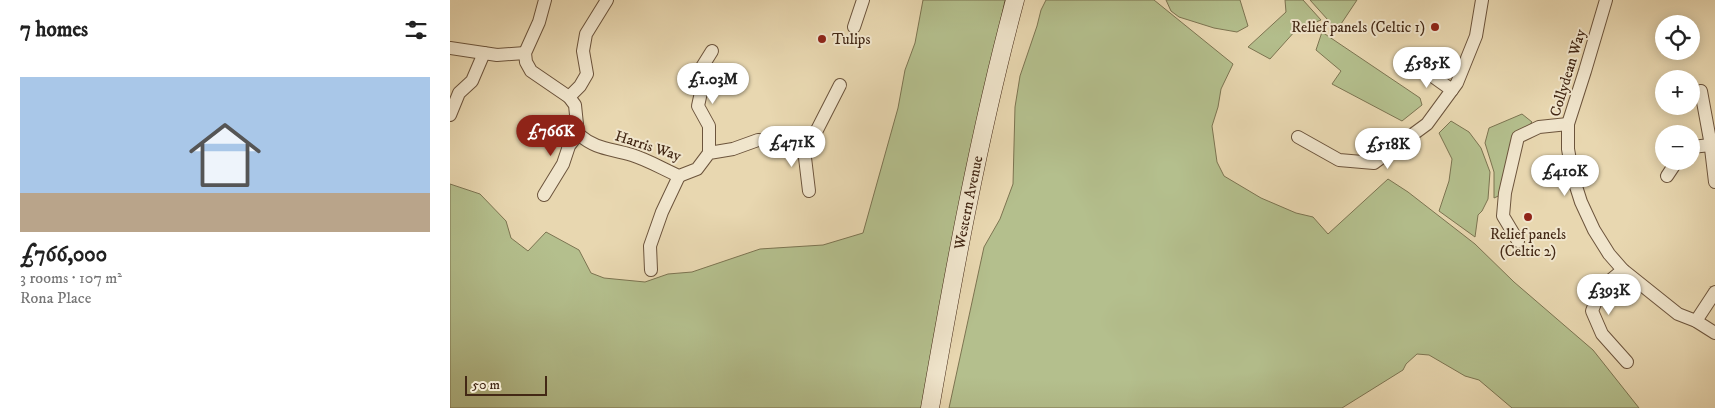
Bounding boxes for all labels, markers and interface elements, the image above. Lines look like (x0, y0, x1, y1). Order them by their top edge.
map controls (1655, 15, 1700, 170)
button: locate (1655, 15, 1700, 60)
icon: filters (402, 16, 430, 44)
text: 7 homes (20, 17, 88, 43)
place label: Relief panels (Celtic 1) (1291, 18, 1425, 37)
marker: Relief panels (Celtic 1) (1429, 21, 1441, 33)
street label: Collydean Way (1546, 26, 1591, 119)
place label: Tulips (832, 30, 870, 49)
marker: Tulips (816, 33, 828, 45)
pin: £585K (1392, 46, 1462, 89)
text: £585K (1404, 53, 1450, 73)
pin: £1.03M (672, 62, 754, 105)
text: £1.03M (688, 69, 738, 89)
button: + (1655, 70, 1700, 115)
icon: home (180, 110, 270, 200)
pin: £766K (516, 114, 586, 157)
text: £766K (527, 121, 575, 141)
button: − (1655, 125, 1700, 170)
street label: Harris Way (612, 126, 684, 166)
pin: £471K (757, 126, 827, 168)
pin: £518K (1353, 128, 1423, 170)
text: £471K (769, 132, 815, 152)
text: £518K (1366, 134, 1410, 154)
street label: Western Avenue (949, 154, 987, 252)
pin: £410K (1530, 154, 1600, 197)
text: £410K (1542, 161, 1588, 181)
marker: Relief panels (Celtic 2) (1522, 211, 1534, 223)
place label: Relief panels (Celtic 2) (1490, 225, 1566, 261)
text: £766,000 (20, 242, 107, 268)
text: 3 rooms · 107 m² (20, 268, 122, 288)
pin: £393K (1574, 274, 1644, 316)
text: £393K (1588, 280, 1630, 300)
text: Rona Place (20, 288, 91, 308)
scale bar (465, 373, 548, 396)
text: 50 m (472, 376, 500, 394)

